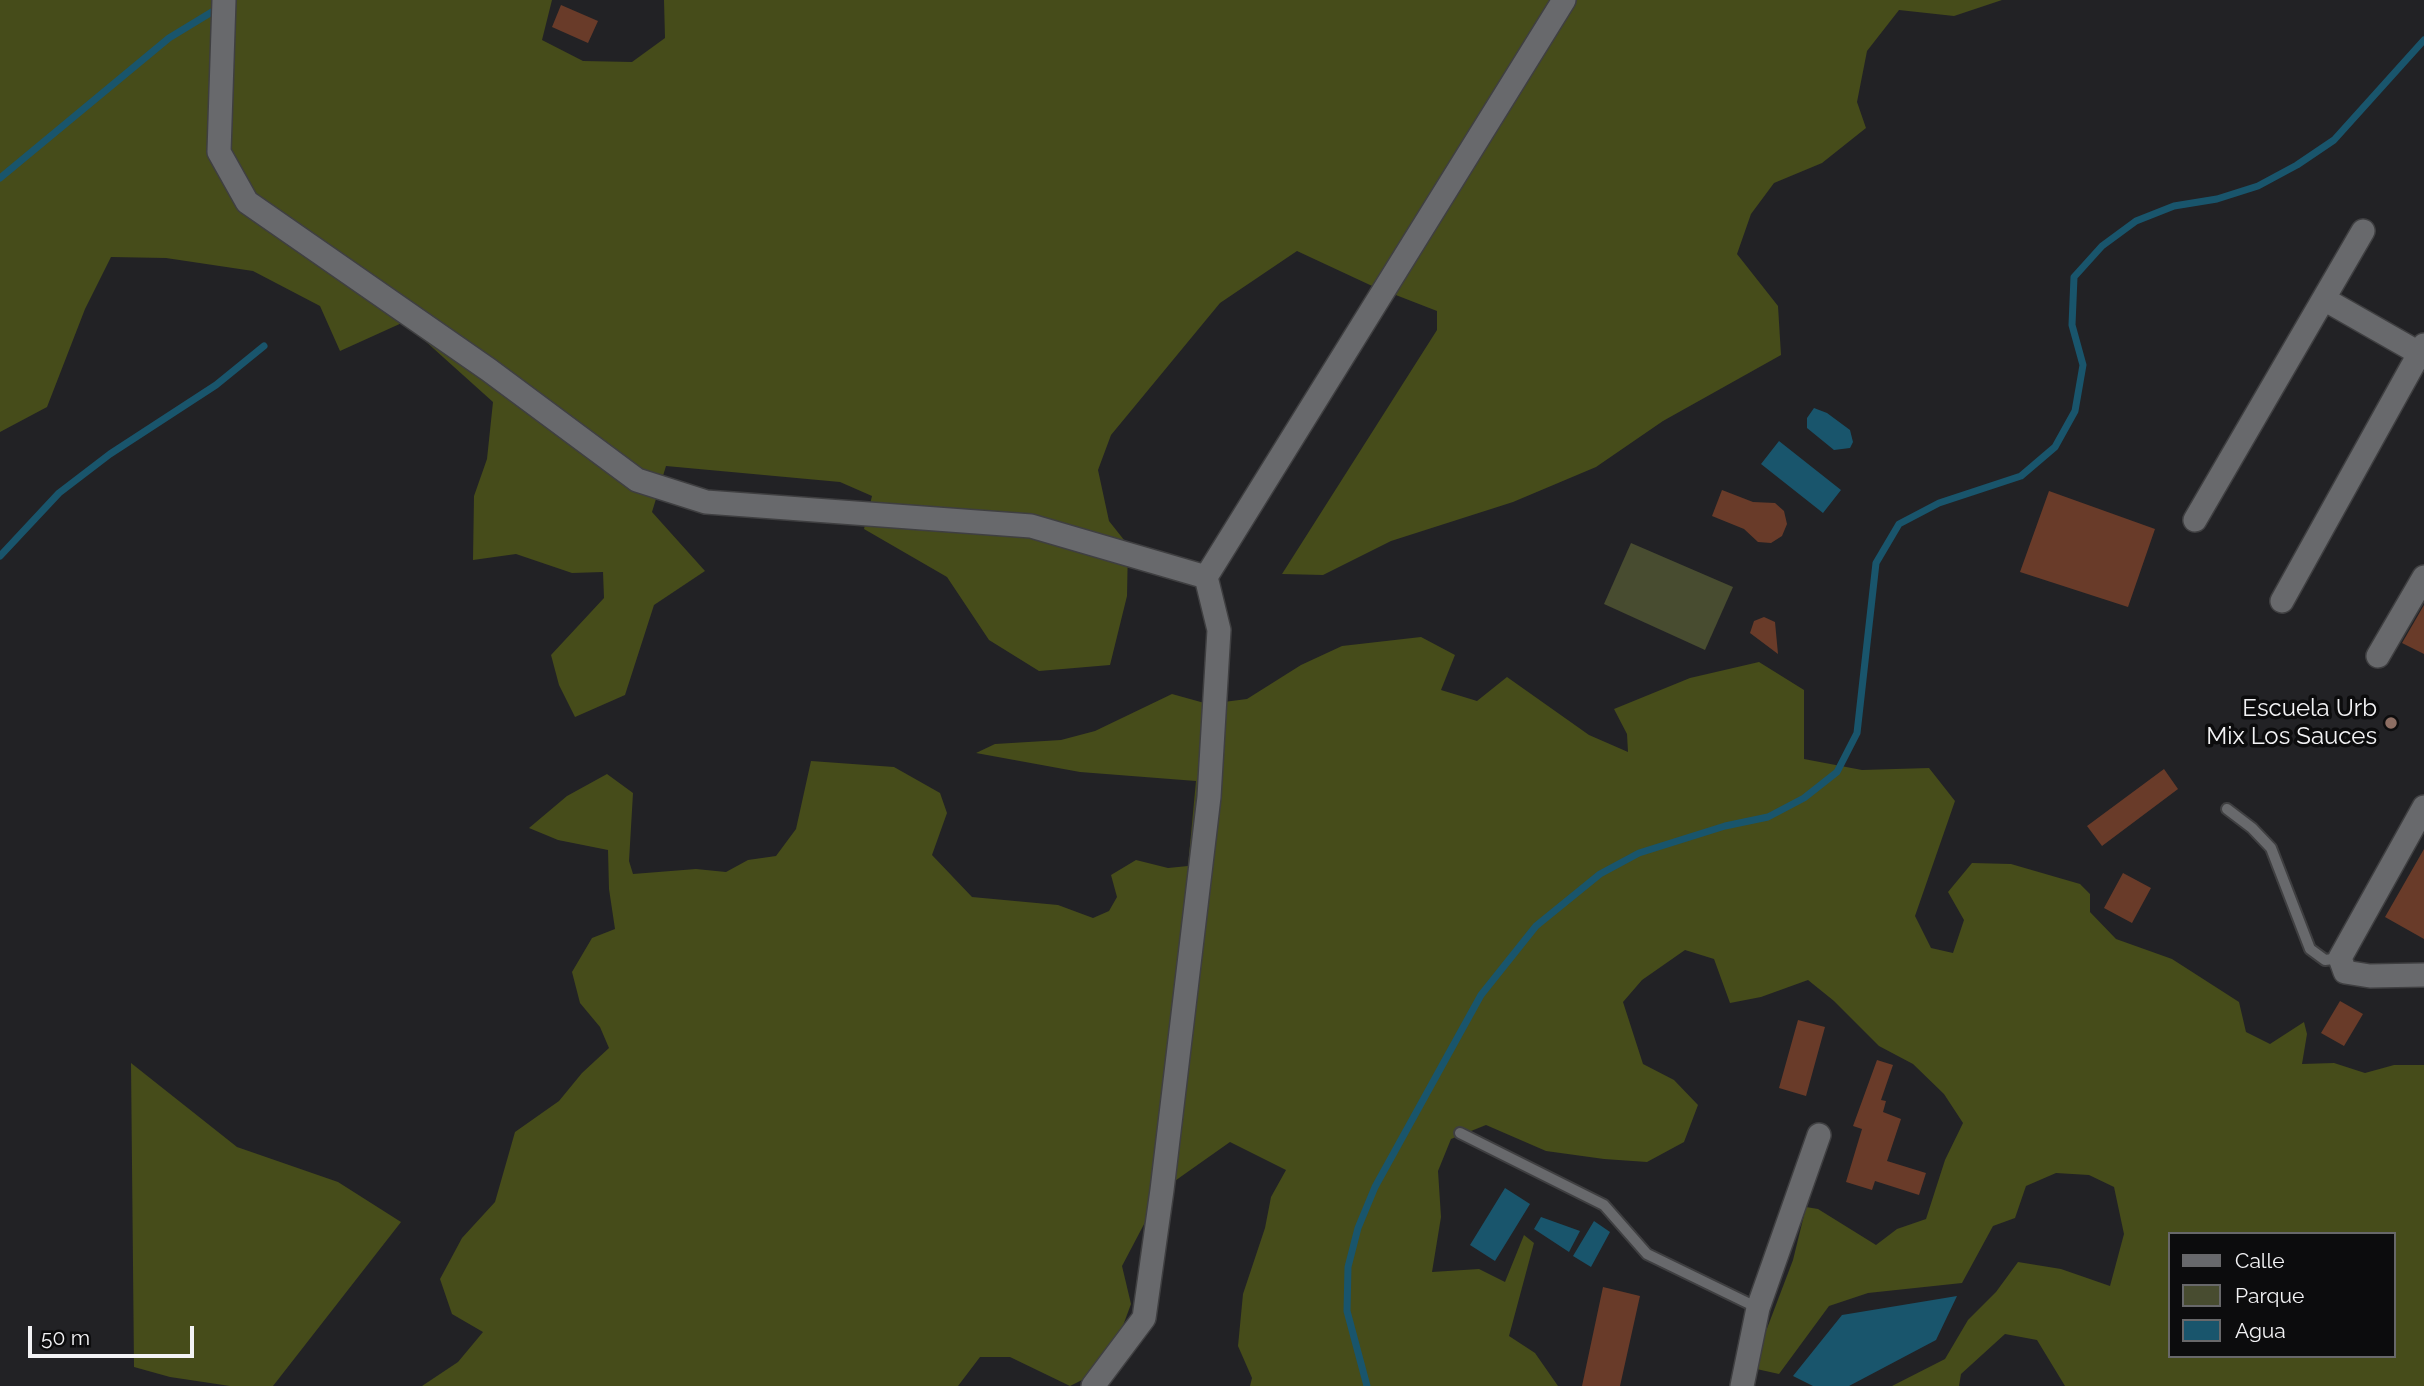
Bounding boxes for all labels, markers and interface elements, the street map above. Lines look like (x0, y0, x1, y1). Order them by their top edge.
place label: Escuela Urb Mix Los Sauces (2206, 695, 2377, 751)
marker: Escuela Urb Mix Los Sauces (2383, 715, 2399, 731)
legend (2168, 1232, 2396, 1358)
text: Calle (2235, 1248, 2285, 1273)
text: Parque (2235, 1283, 2304, 1308)
scale bar (32, 1312, 198, 1356)
text: Agua (2235, 1318, 2286, 1343)
text: 50 m (41, 1325, 90, 1350)

